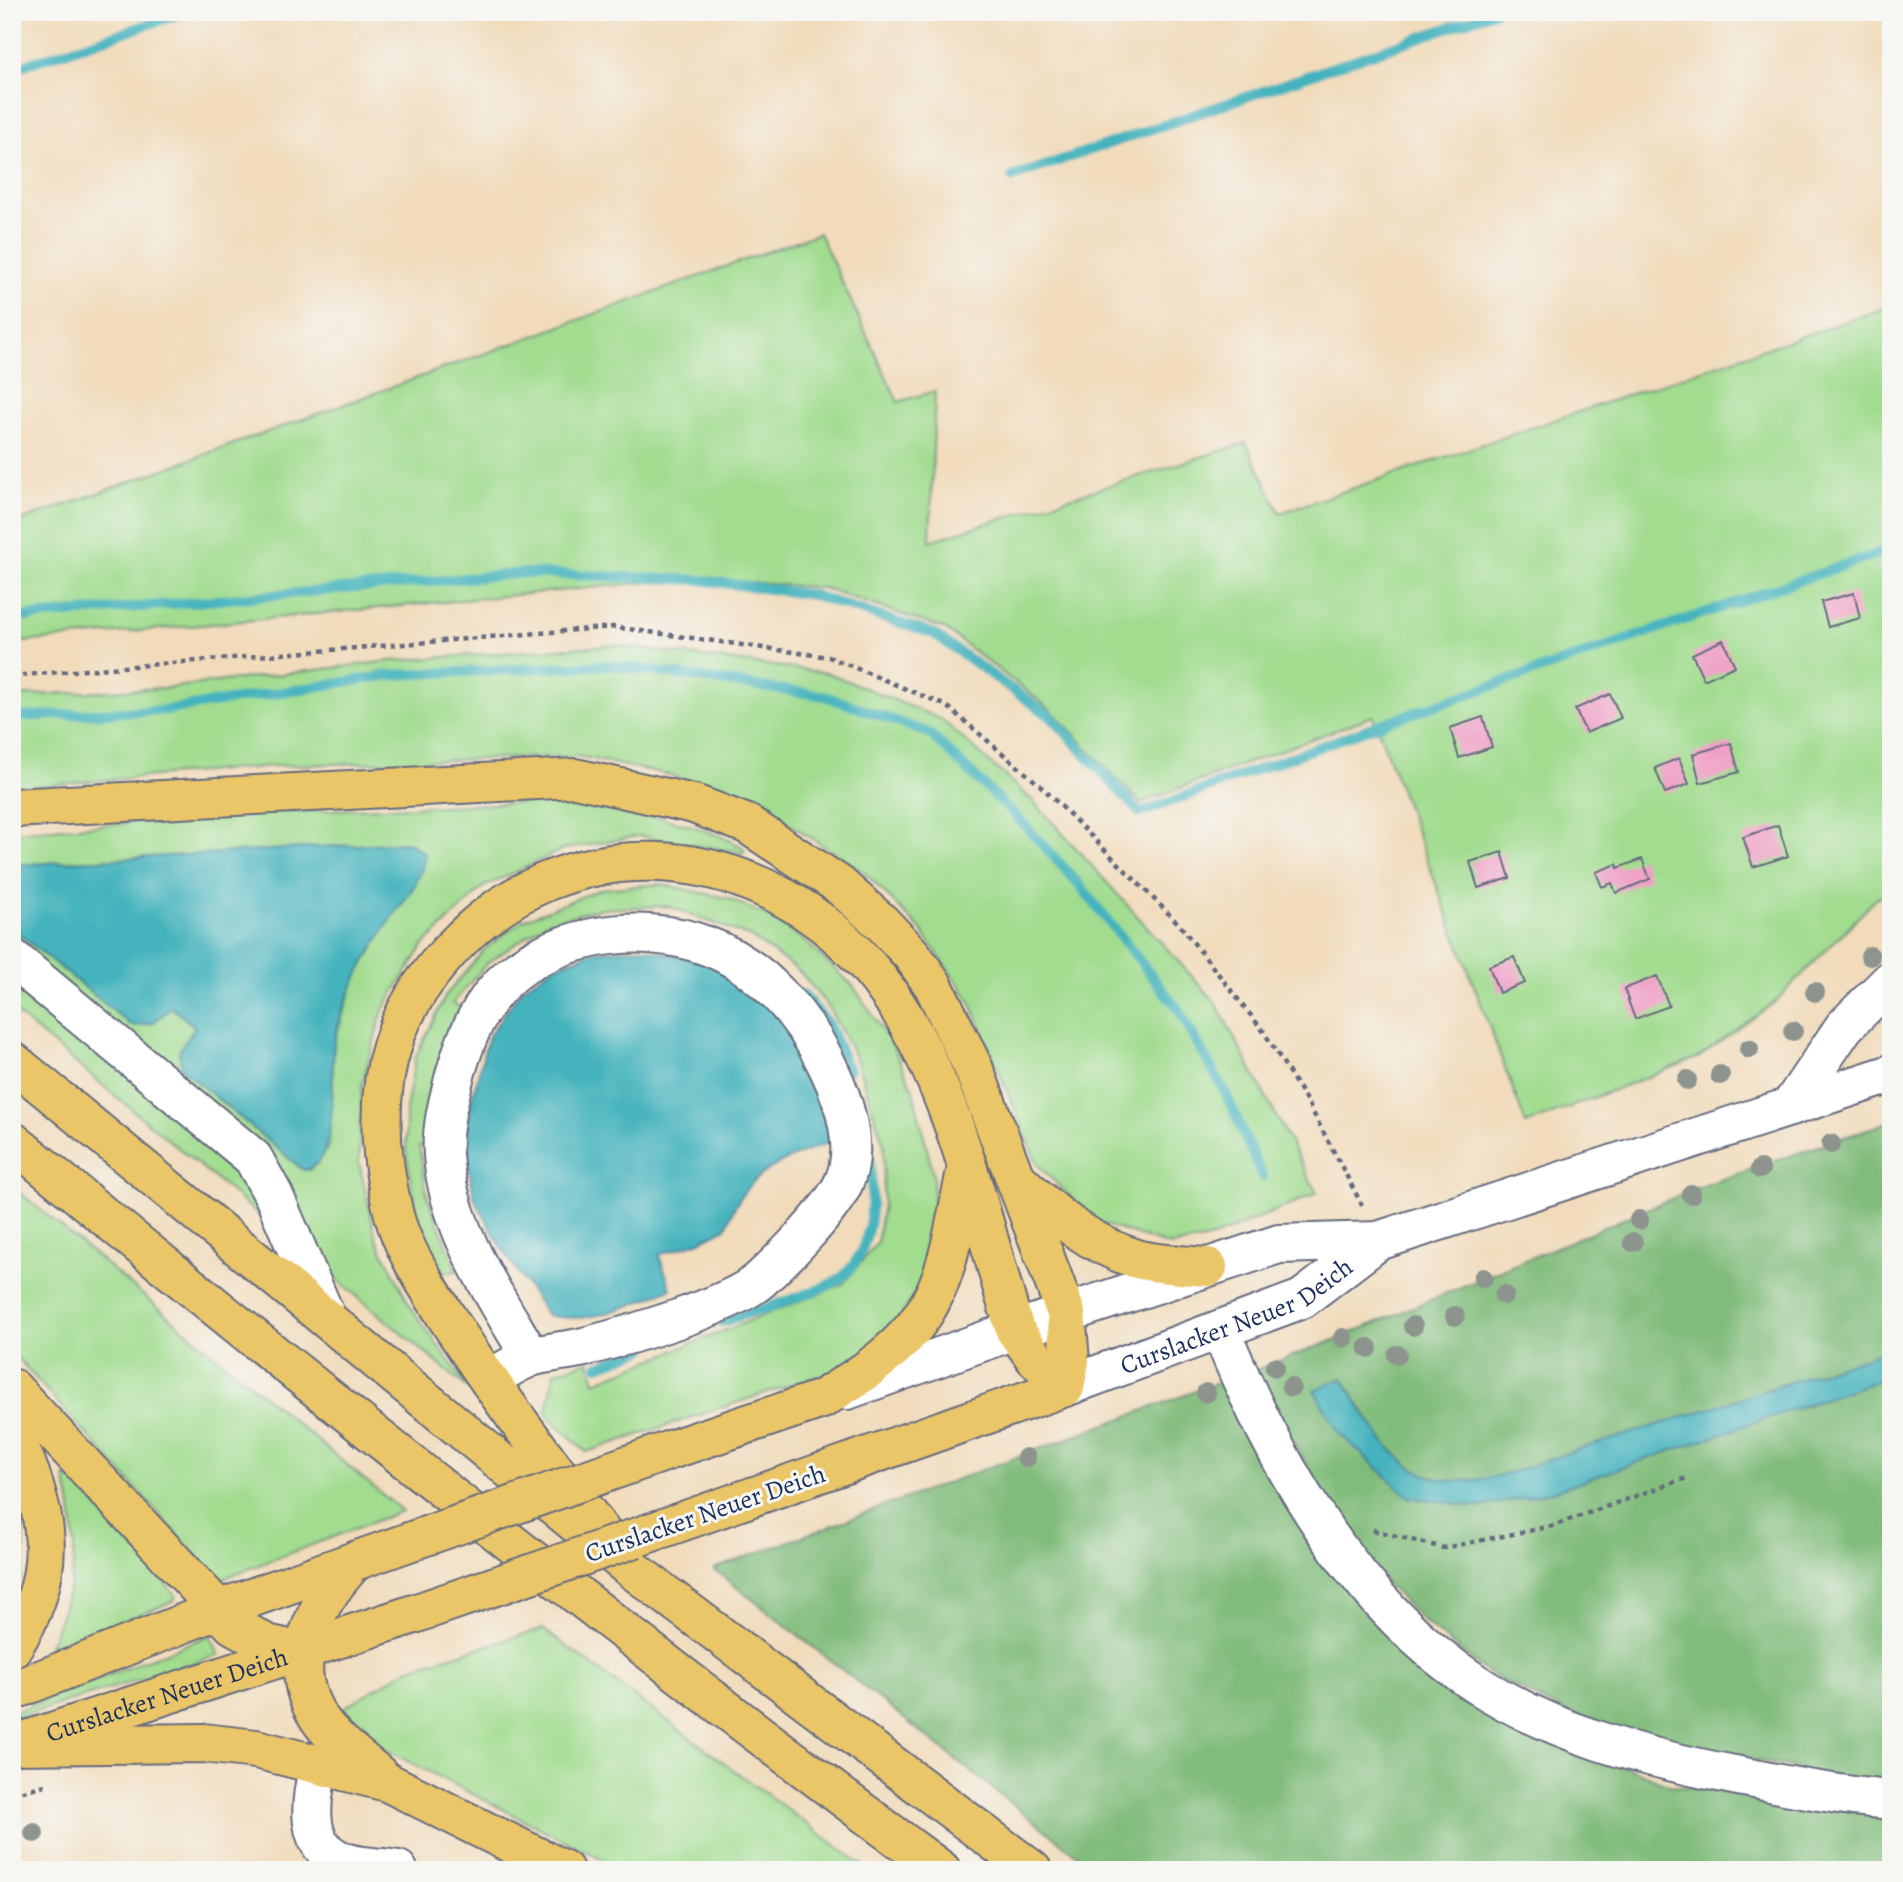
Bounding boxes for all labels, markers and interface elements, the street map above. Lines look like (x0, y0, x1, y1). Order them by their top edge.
street label: Curslacker Neuer Deich (1115, 1249, 1360, 1383)
street label: Curslacker Neuer Deich (580, 1456, 830, 1571)
street label: Curslacker Neuer Deich (41, 1639, 292, 1751)

